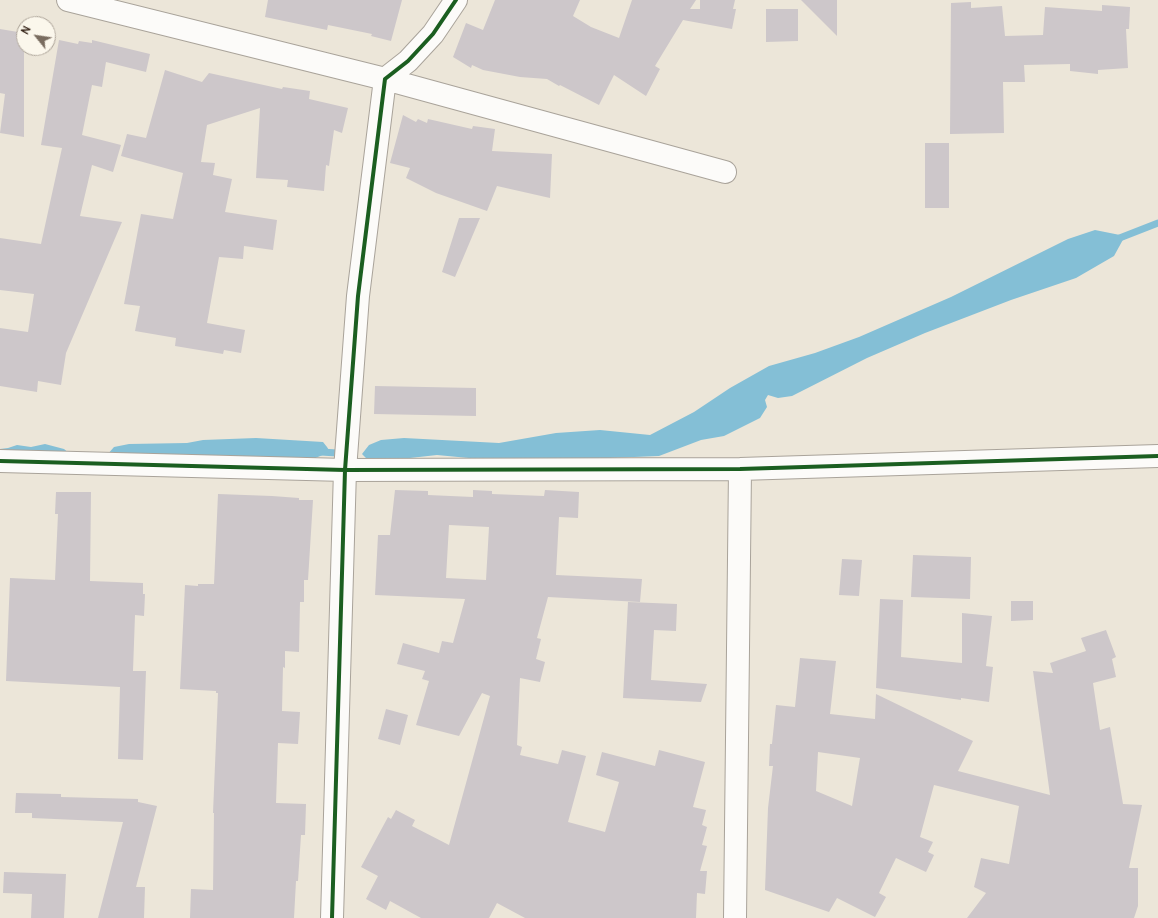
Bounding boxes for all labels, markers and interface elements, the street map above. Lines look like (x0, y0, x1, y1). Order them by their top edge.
north arrow (16, 16, 56, 56)
text: N (19, 24, 34, 37)

